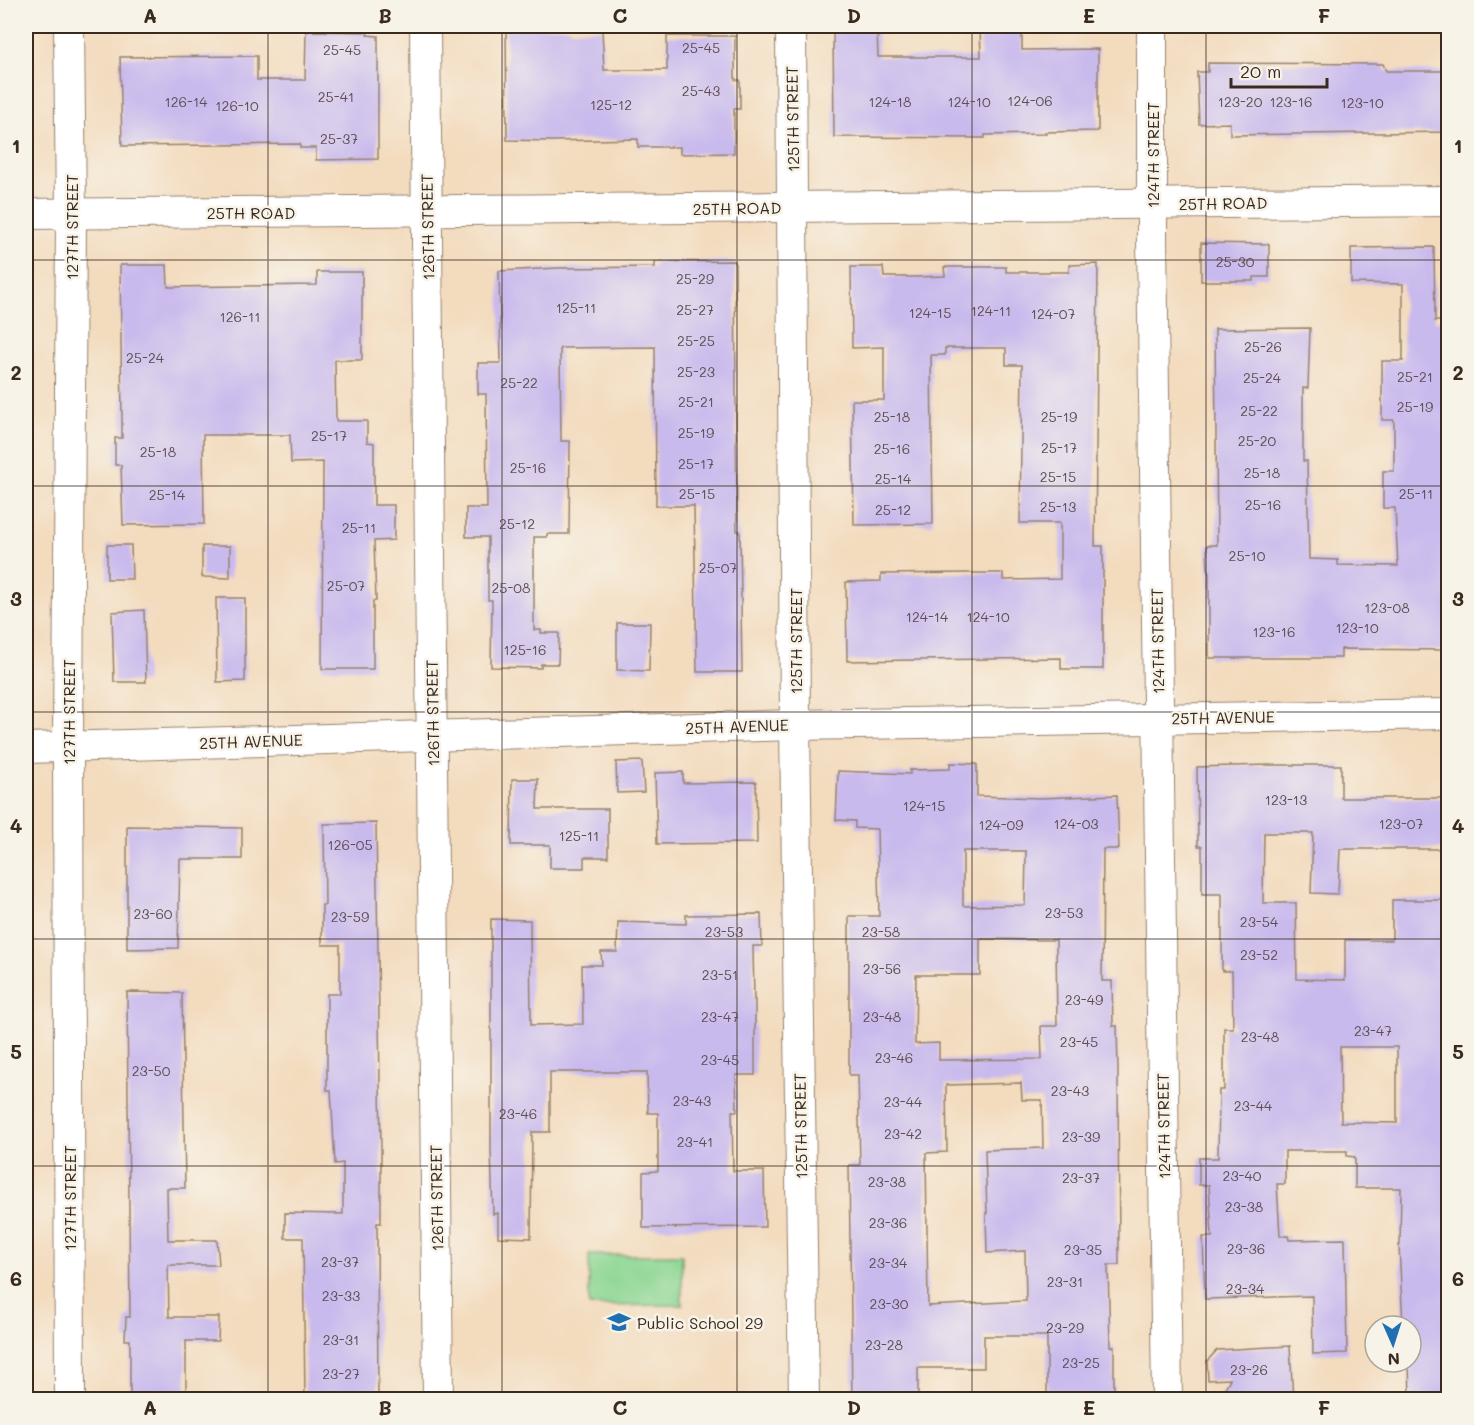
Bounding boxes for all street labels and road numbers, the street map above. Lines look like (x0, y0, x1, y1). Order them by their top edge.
street label: 125TH STREET (781, 66, 803, 172)
street label: 124TH STREET (1142, 102, 1163, 208)
street label: 126TH STREET (416, 173, 438, 280)
street label: 127TH STREET (61, 174, 82, 280)
street label: 25TH ROAD (1178, 192, 1268, 214)
street label: 25TH ROAD (692, 197, 782, 219)
street label: 25TH ROAD (207, 202, 295, 223)
street label: 125TH STREET (785, 588, 806, 694)
street label: 124TH STREET (1146, 588, 1168, 694)
street label: 127TH STREET (58, 659, 79, 765)
street label: 126TH STREET (421, 659, 443, 766)
street label: 25TH AVENUE (1171, 706, 1275, 728)
street label: 25TH AVENUE (685, 714, 789, 738)
street label: 25TH AVENUE (199, 729, 303, 753)
street label: 125TH STREET (789, 1073, 811, 1179)
street label: 124TH STREET (1152, 1073, 1174, 1179)
street label: 126TH STREET (425, 1144, 447, 1251)
street label: 127TH STREET (59, 1145, 80, 1251)

